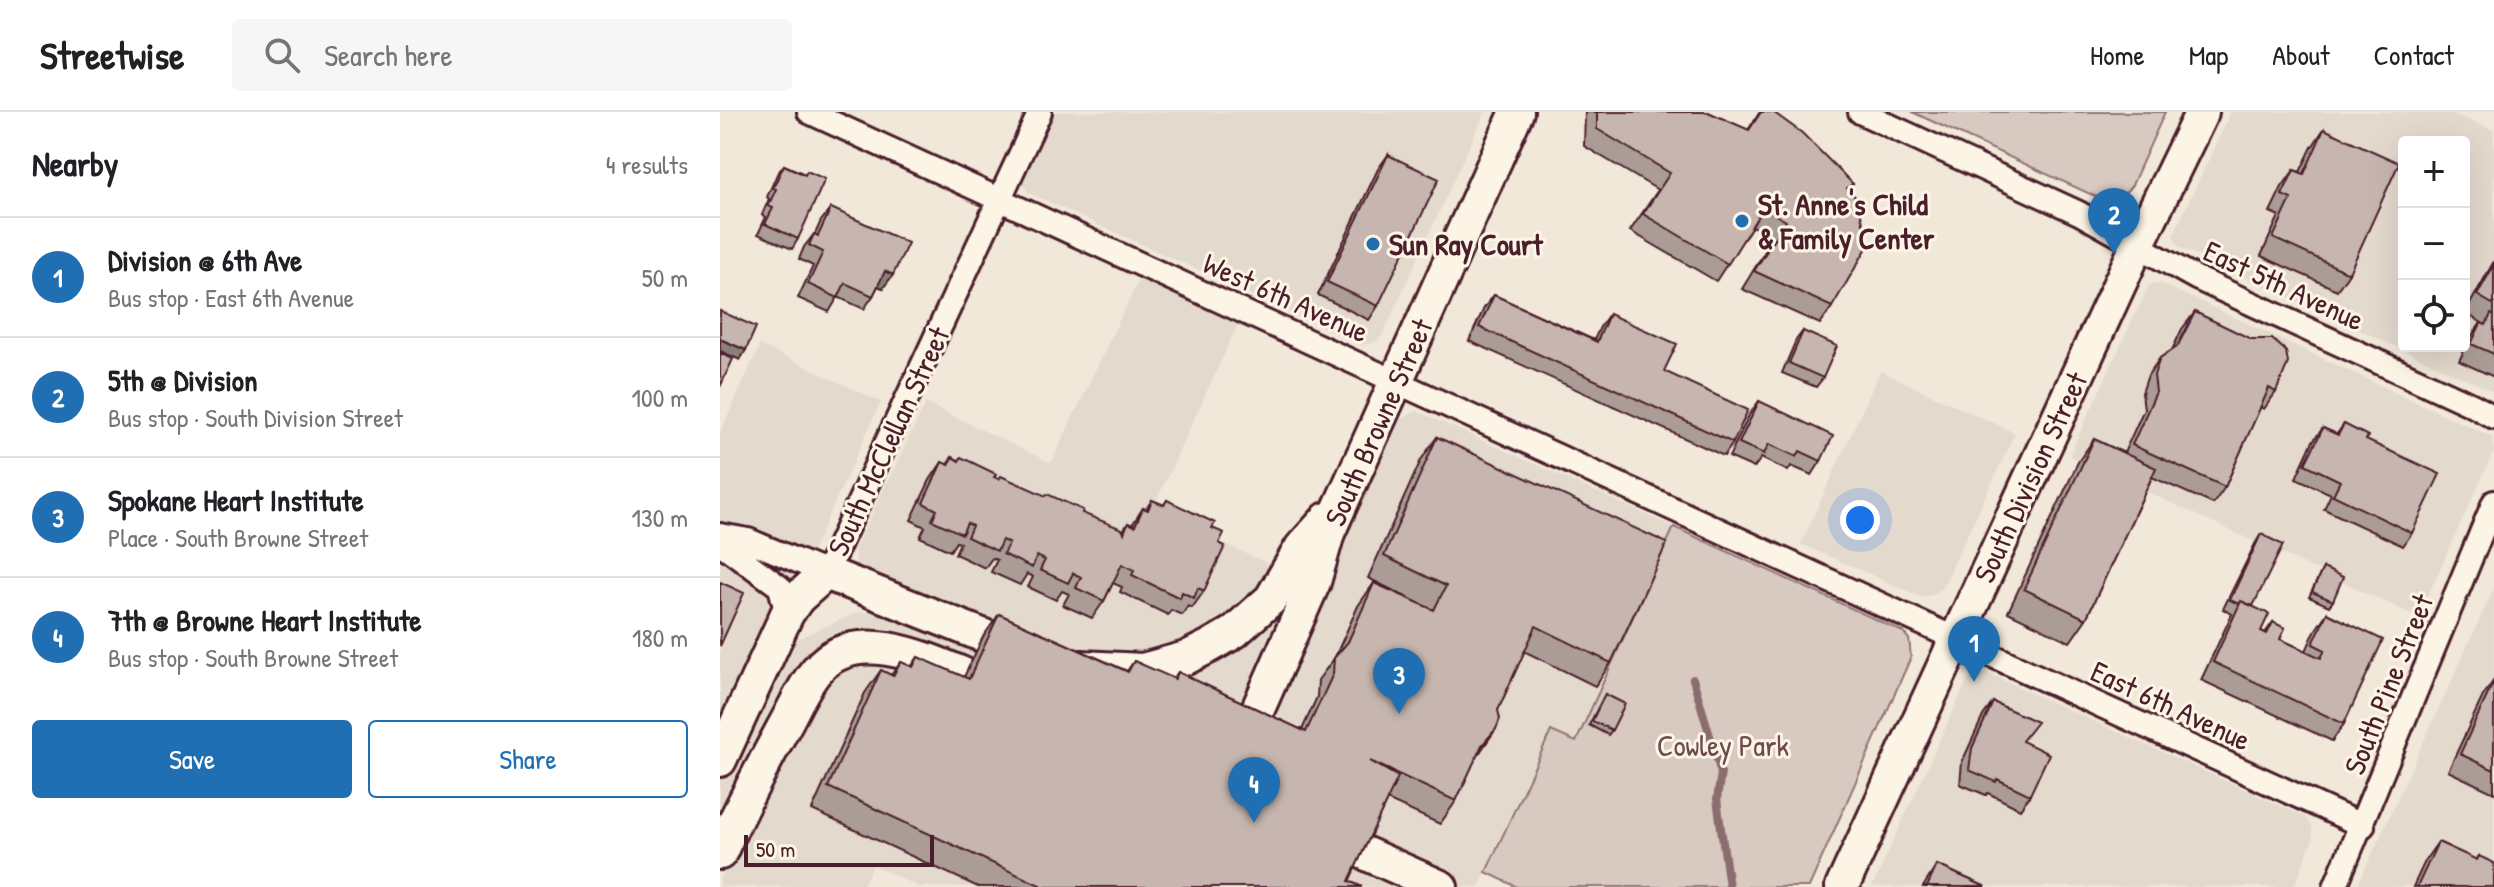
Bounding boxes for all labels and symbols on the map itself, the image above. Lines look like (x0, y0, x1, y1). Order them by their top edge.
place label: St. Anne's Child & Family Center (1758, 184, 1935, 259)
pin: 2 (2088, 188, 2140, 254)
marker: St. Anne's Child & Family Center (1733, 212, 1751, 230)
place label: Sun Ray Court (1389, 224, 1544, 265)
street label: East 5th Avenue (2197, 230, 2371, 340)
marker: Sun Ray Court (1364, 235, 1382, 253)
street label: West 6th Avenue (1197, 243, 1375, 351)
street label: South Browne Street (1314, 312, 1442, 532)
street label: South McClellan Street (817, 319, 959, 562)
street label: South Division Street (1964, 365, 2097, 589)
your location (1840, 500, 1880, 540)
street label: South Pine Street (2334, 587, 2443, 780)
pin: 1 (1948, 616, 2000, 682)
pin: 3 (1373, 648, 1425, 714)
street label: East 6th Avenue (2085, 651, 2257, 759)
park label: Cowley Park (1657, 725, 1789, 765)
pin: 4 (1228, 757, 1280, 823)
scale bar (744, 831, 934, 867)

